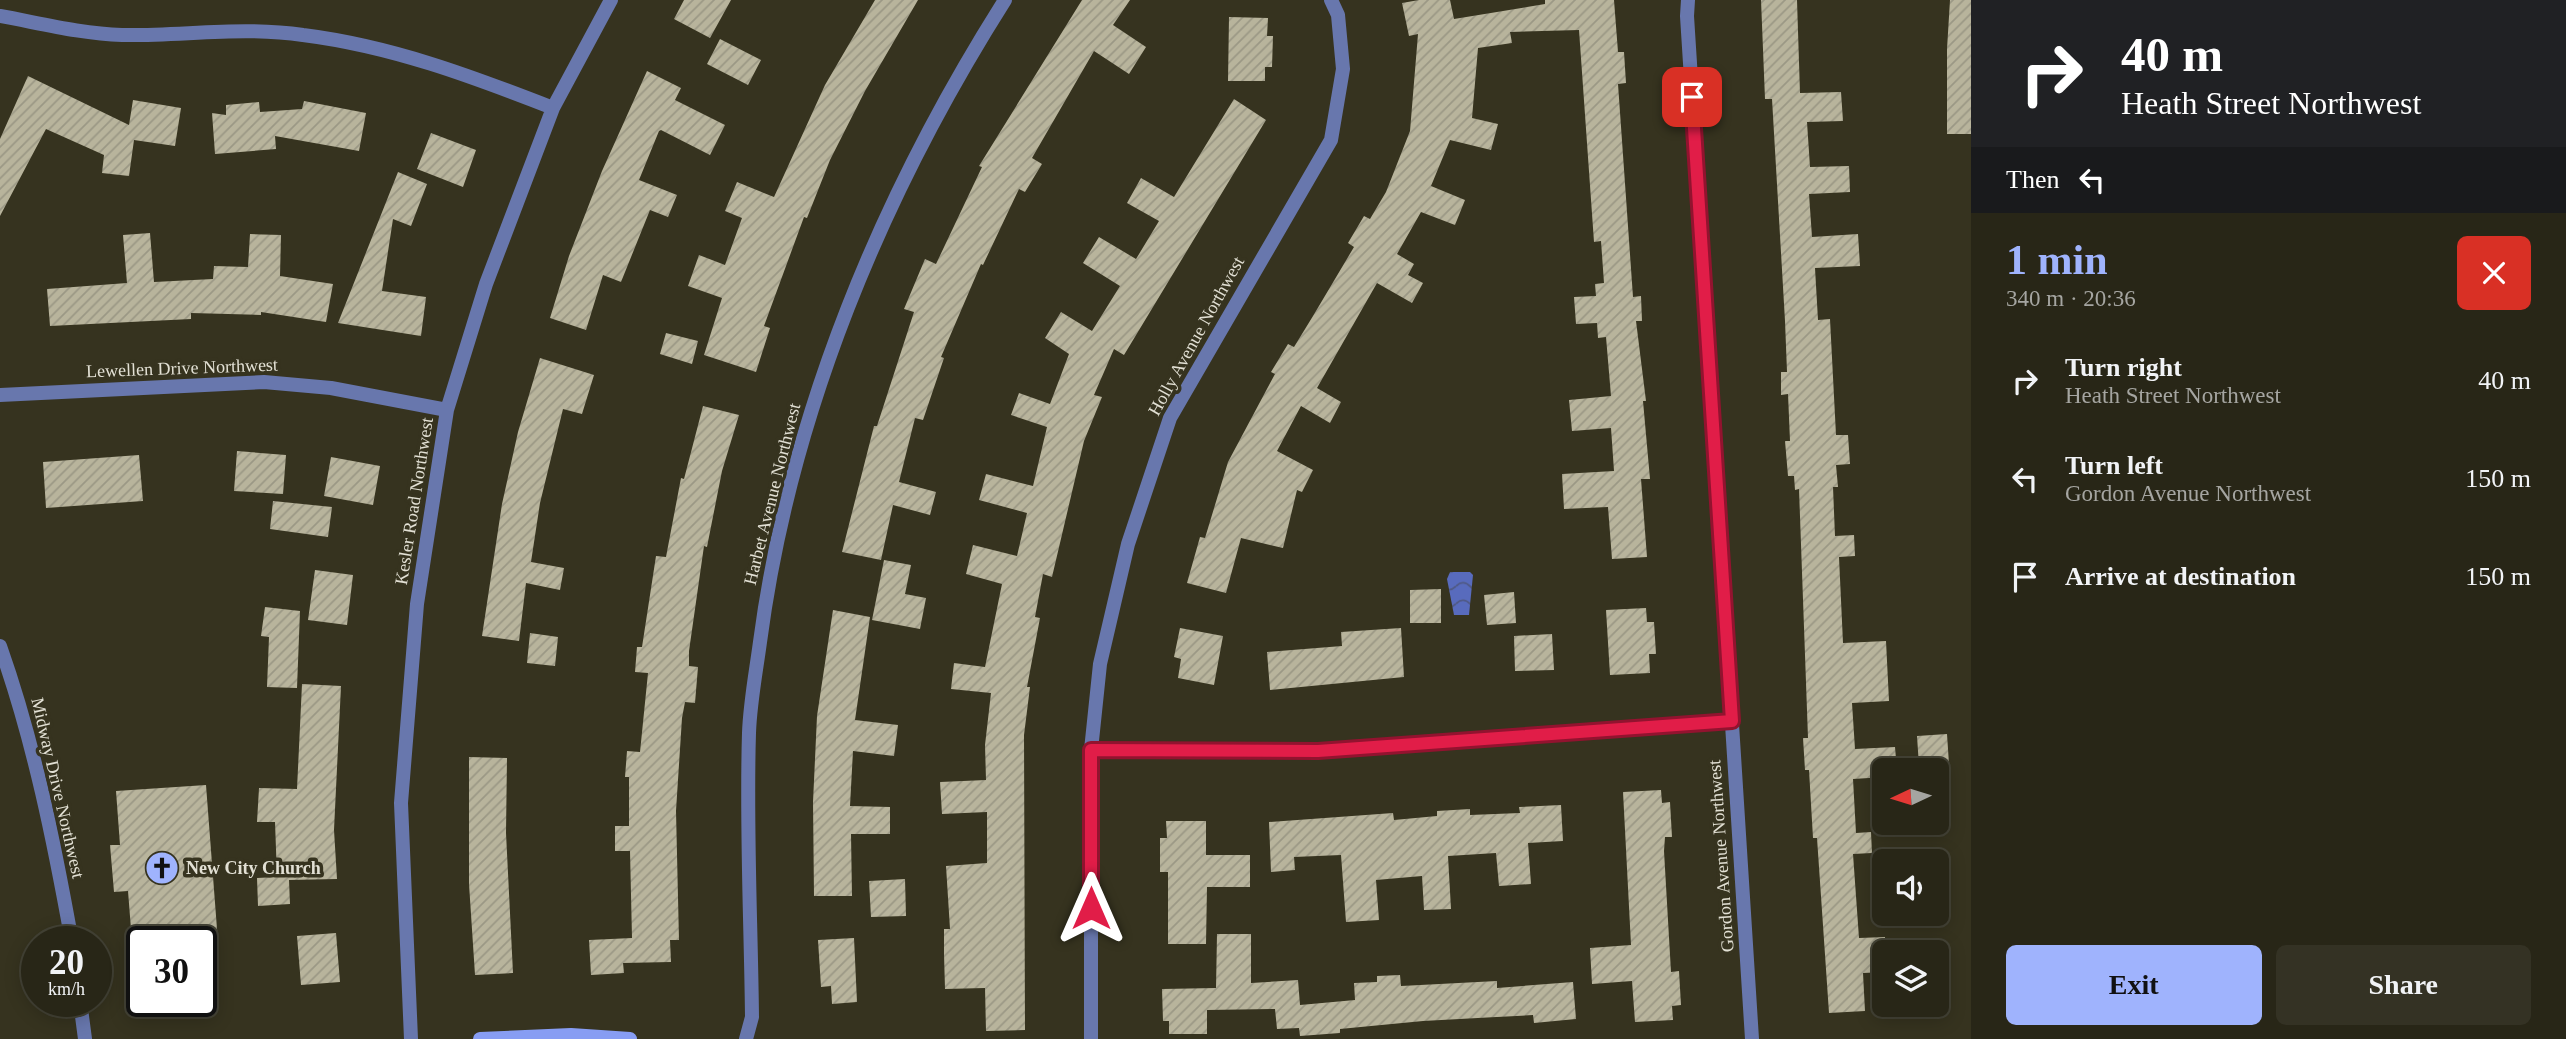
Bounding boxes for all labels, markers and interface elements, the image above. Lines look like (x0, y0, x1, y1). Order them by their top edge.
text: 40 m (2121, 27, 2223, 82)
icon: right (2006, 28, 2097, 119)
pin (1662, 67, 1722, 127)
icon: arrive (1673, 78, 1711, 116)
text: Heath Street Northwest (2121, 85, 2421, 121)
icon: left (2073, 161, 2111, 199)
text: Then (2006, 165, 2059, 194)
button: close (2457, 236, 2531, 310)
text: 1 min (2006, 237, 2108, 283)
street label: Holly Avenue Northwest (1144, 253, 1248, 419)
text: 340 m · 20:36 (2006, 286, 2136, 311)
text: Turn right (2065, 353, 2182, 382)
street label: Lewellen Drive Northwest (86, 355, 278, 381)
icon: right (2006, 362, 2044, 400)
text: 40 m (2478, 366, 2531, 395)
text: Heath Street Northwest (2065, 383, 2281, 408)
street label: Harbet Avenue Northwest (740, 401, 804, 587)
street label: Kesler Road Northwest (391, 416, 437, 586)
text: Turn left (2065, 451, 2163, 480)
icon: left (2006, 460, 2044, 498)
text: 150 m (2465, 464, 2531, 493)
text: Gordon Avenue Northwest (2065, 481, 2311, 506)
icon: arrive (2006, 558, 2044, 596)
text: Arrive at destination (2065, 562, 2296, 591)
text: 150 m (2465, 562, 2531, 591)
street label: Midway Drive Northwest (27, 696, 89, 880)
north arrow (1872, 758, 1950, 835)
map controls (1872, 758, 1949, 1017)
street label: Gordon Avenue Northwest (1704, 759, 1738, 953)
church icon: New City Church (143, 849, 181, 887)
button: sound (1872, 849, 1949, 926)
place label: New City Church (186, 858, 321, 878)
position arrow (1054, 871, 1128, 945)
speed limit sign: 30 (126, 926, 217, 1017)
button: layers (1872, 940, 1949, 1017)
text: 20 (49, 943, 84, 982)
button: Exit (2006, 945, 2262, 1025)
button: Share (2276, 945, 2531, 1025)
text: km/h (48, 979, 85, 999)

